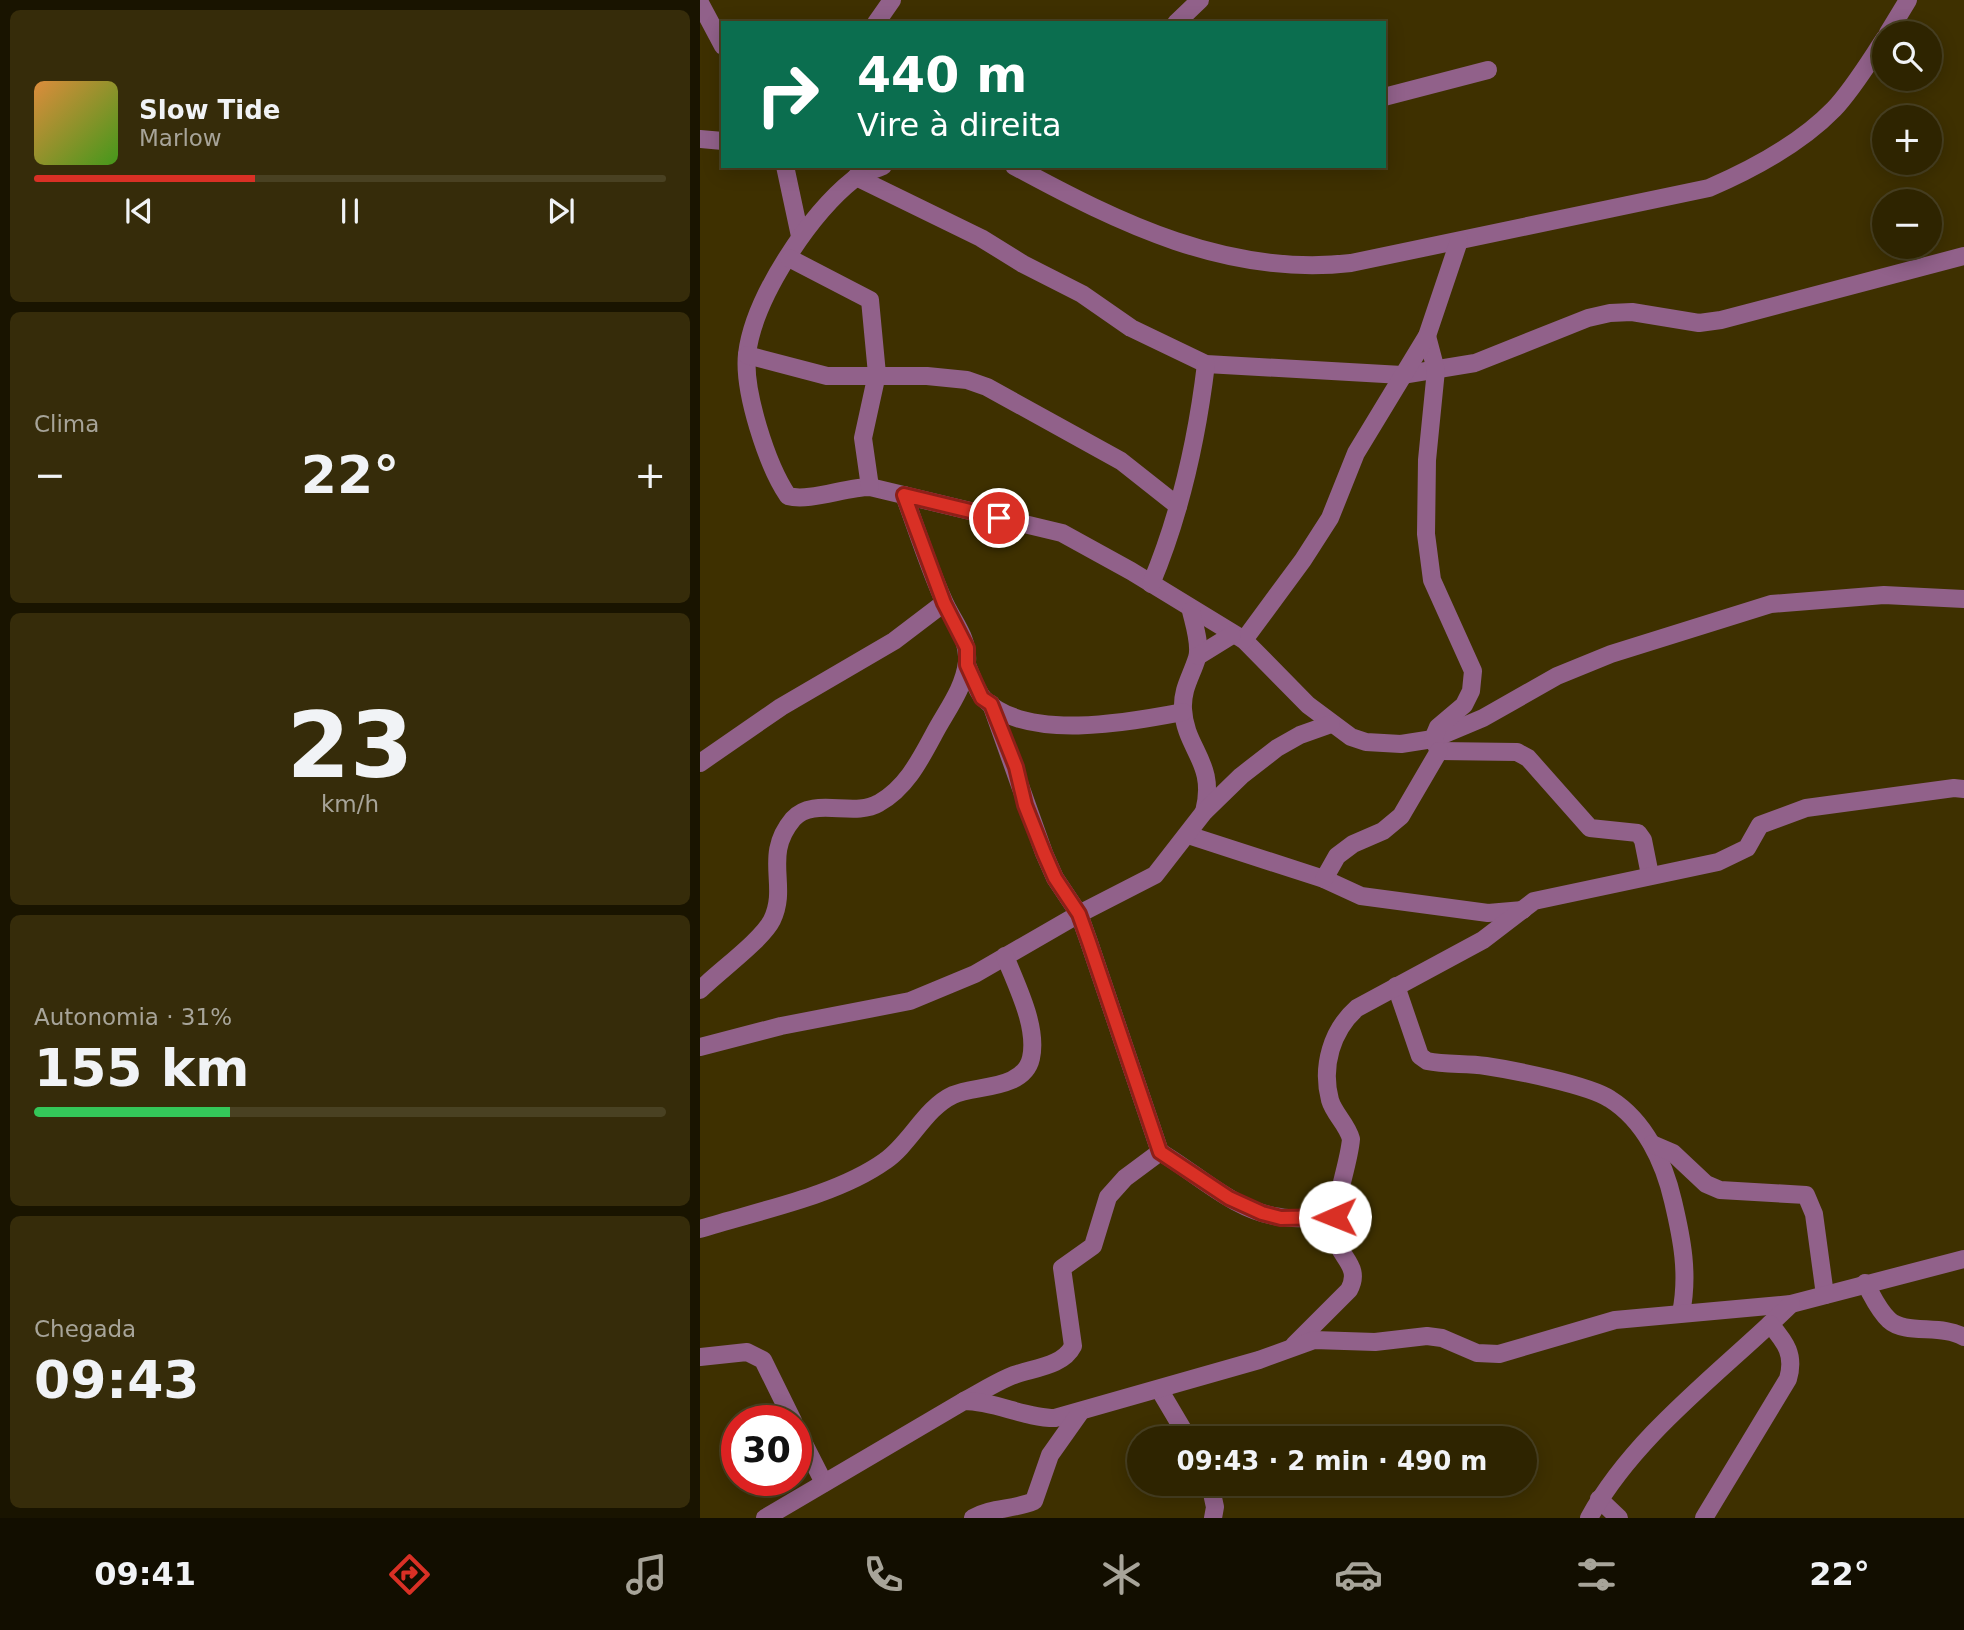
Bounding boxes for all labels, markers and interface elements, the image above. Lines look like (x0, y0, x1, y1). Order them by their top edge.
map controls (1872, 21, 1942, 259)
button: search (1872, 21, 1942, 91)
text: 440 m (857, 47, 1027, 104)
icon: right (742, 49, 833, 140)
text: Slow Tide (139, 95, 280, 125)
button: + (1872, 105, 1942, 175)
text: Vire à direita (857, 106, 1062, 144)
text: Marlow (139, 125, 222, 151)
button: − (1872, 189, 1942, 259)
icon: previous (120, 192, 158, 230)
icon: pause (331, 192, 369, 230)
icon: next (542, 192, 580, 230)
text: Clima (34, 411, 99, 437)
text: 22° (301, 445, 399, 505)
text: − (34, 453, 66, 497)
text: + (634, 453, 666, 497)
pin (969, 488, 1029, 548)
icon: arrive (980, 499, 1018, 537)
text: 23 (287, 693, 413, 798)
text: km/h (321, 791, 379, 817)
text: Autonomia · 31% (34, 1004, 232, 1030)
text: 155 km (34, 1038, 249, 1098)
position arrow (1298, 1180, 1372, 1254)
text: Chegada (34, 1316, 136, 1342)
text: 09:43 (34, 1350, 200, 1410)
speed limit sign: 30 (721, 1405, 812, 1496)
text: 09:43 · 2 min · 490 m (1177, 1446, 1487, 1476)
icon: directions (385, 1550, 434, 1599)
icon: music (622, 1550, 671, 1599)
icon: phone (859, 1550, 908, 1599)
icon: climate (1097, 1550, 1146, 1599)
icon: car (1334, 1550, 1383, 1599)
icon: filters (1572, 1550, 1621, 1599)
text: 09:41 (94, 1555, 196, 1593)
text: 22° (1809, 1555, 1870, 1593)

